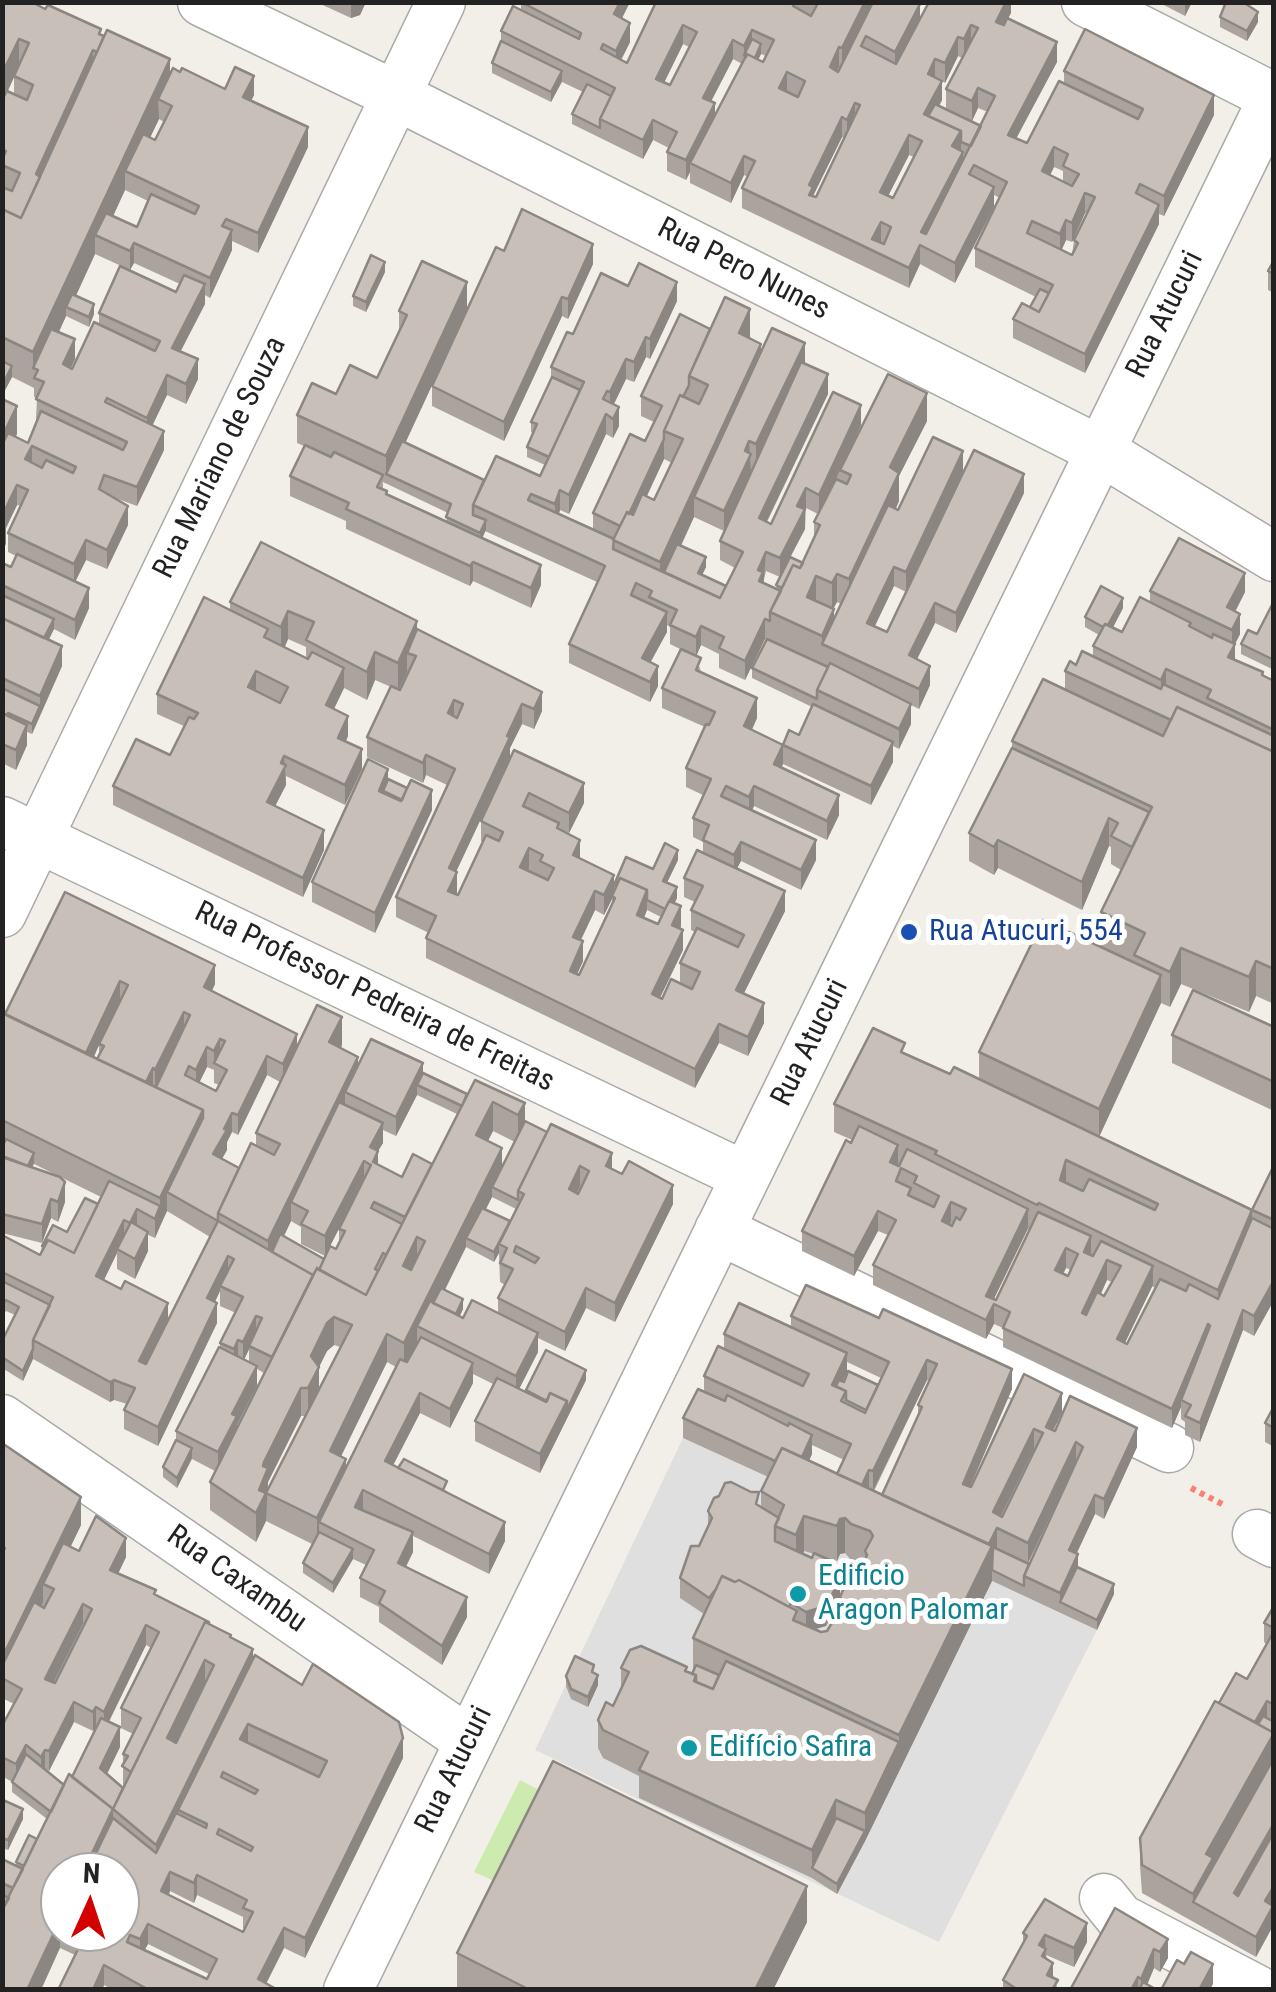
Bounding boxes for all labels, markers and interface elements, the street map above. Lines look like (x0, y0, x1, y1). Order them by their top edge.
street label: Rua Pero Nunes (651, 211, 835, 329)
street label: Rua Atucuri (1120, 246, 1212, 384)
street label: Rua Mariano de Souza (147, 331, 295, 585)
street label: Rua Professor Pedreira de Freitas (188, 895, 560, 1101)
place label: Rua Atucuri, 554 (929, 914, 1123, 950)
marker: Rua Atucuri, 554 (898, 921, 920, 943)
street label: Rua Atucuri (765, 974, 857, 1112)
street label: Rua Caxambu (159, 1519, 313, 1641)
place label: Edificio Aragon Palomar (818, 1559, 1008, 1630)
marker: Edificio Aragon Palomar (787, 1583, 809, 1605)
street label: Rua Atucuri (409, 1701, 501, 1839)
place label: Edifício Safira (709, 1730, 872, 1766)
marker: Edifício Safira (678, 1737, 700, 1759)
north arrow (40, 1852, 140, 1952)
text: N (82, 1857, 101, 1890)

